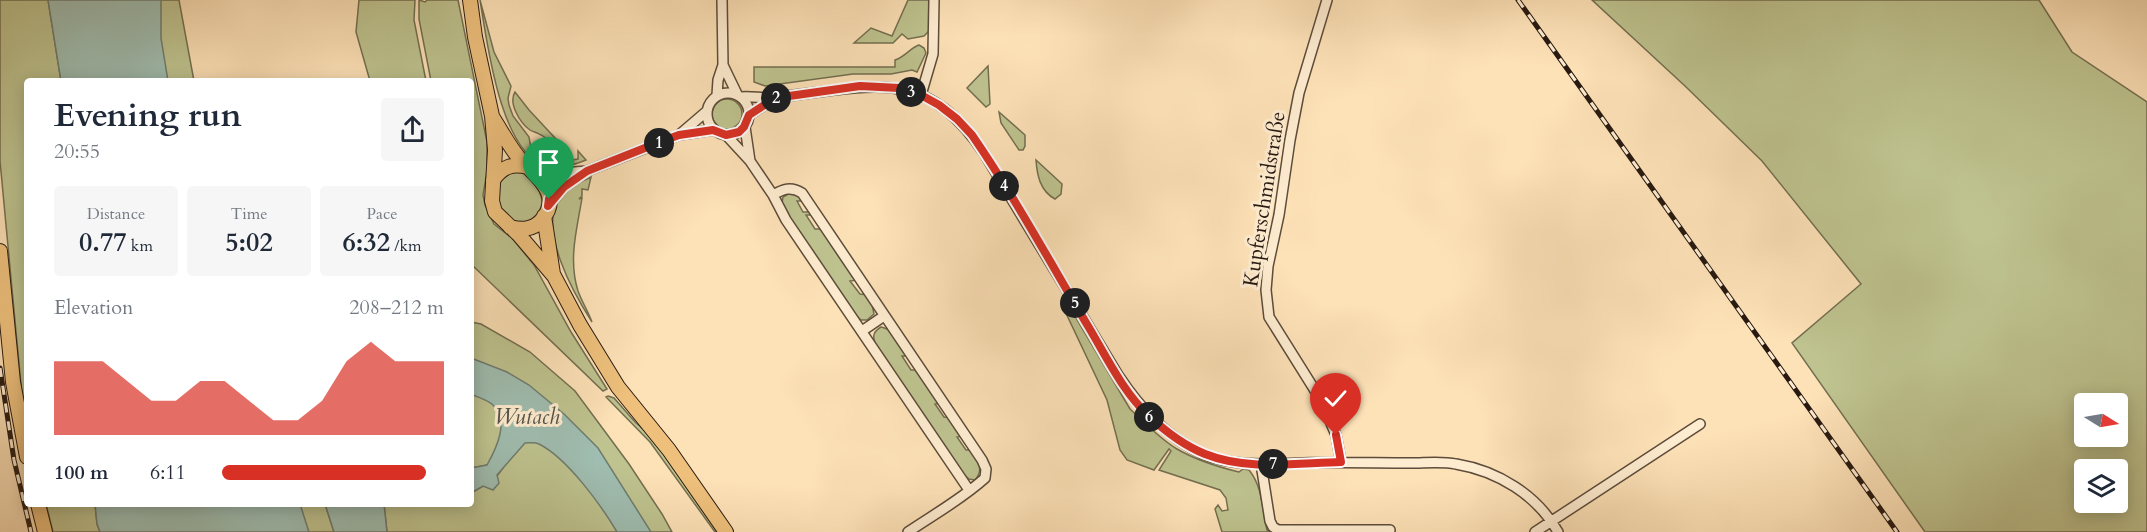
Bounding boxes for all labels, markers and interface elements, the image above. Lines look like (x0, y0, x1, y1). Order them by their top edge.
pin: 3 (896, 77, 926, 107)
text: 3 (907, 81, 915, 103)
pin: 2 (761, 83, 791, 113)
text: 2 (772, 87, 780, 109)
text: Evening run (54, 93, 242, 138)
button: share (381, 98, 444, 161)
street label: Kupferschmidstraße (1236, 109, 1293, 289)
pin: 1 (644, 128, 674, 158)
text: 1 (655, 132, 663, 154)
pin (523, 137, 574, 199)
text: 20:55 (54, 138, 100, 165)
icon: arrive (532, 146, 565, 179)
pin: 4 (989, 171, 1019, 201)
text: 4 (1000, 175, 1008, 197)
text: Distance (87, 203, 145, 225)
text: Time (230, 203, 268, 225)
text: Pace (367, 203, 397, 225)
text: 0.77 (79, 225, 127, 260)
text: 5:02 (225, 225, 273, 260)
text: 6:32 (342, 225, 390, 260)
text: km (127, 235, 153, 257)
text: /km (390, 235, 422, 257)
pin: 5 (1060, 288, 1090, 318)
text: 5 (1071, 292, 1079, 314)
text: Elevation (54, 294, 133, 321)
text: 208–212 m (349, 294, 444, 321)
pin (1310, 373, 1361, 435)
icon: check (1319, 382, 1352, 415)
north arrow (2074, 393, 2128, 447)
map controls (2074, 393, 2128, 513)
water label: Wutach (494, 402, 560, 432)
pin: 6 (1134, 402, 1164, 432)
text: 6 (1145, 406, 1153, 428)
pin: 7 (1258, 449, 1288, 479)
text: 7 (1269, 453, 1277, 475)
text: 100 m (54, 459, 109, 486)
text: 6:11 (150, 459, 186, 486)
button: layers (2074, 459, 2128, 513)

